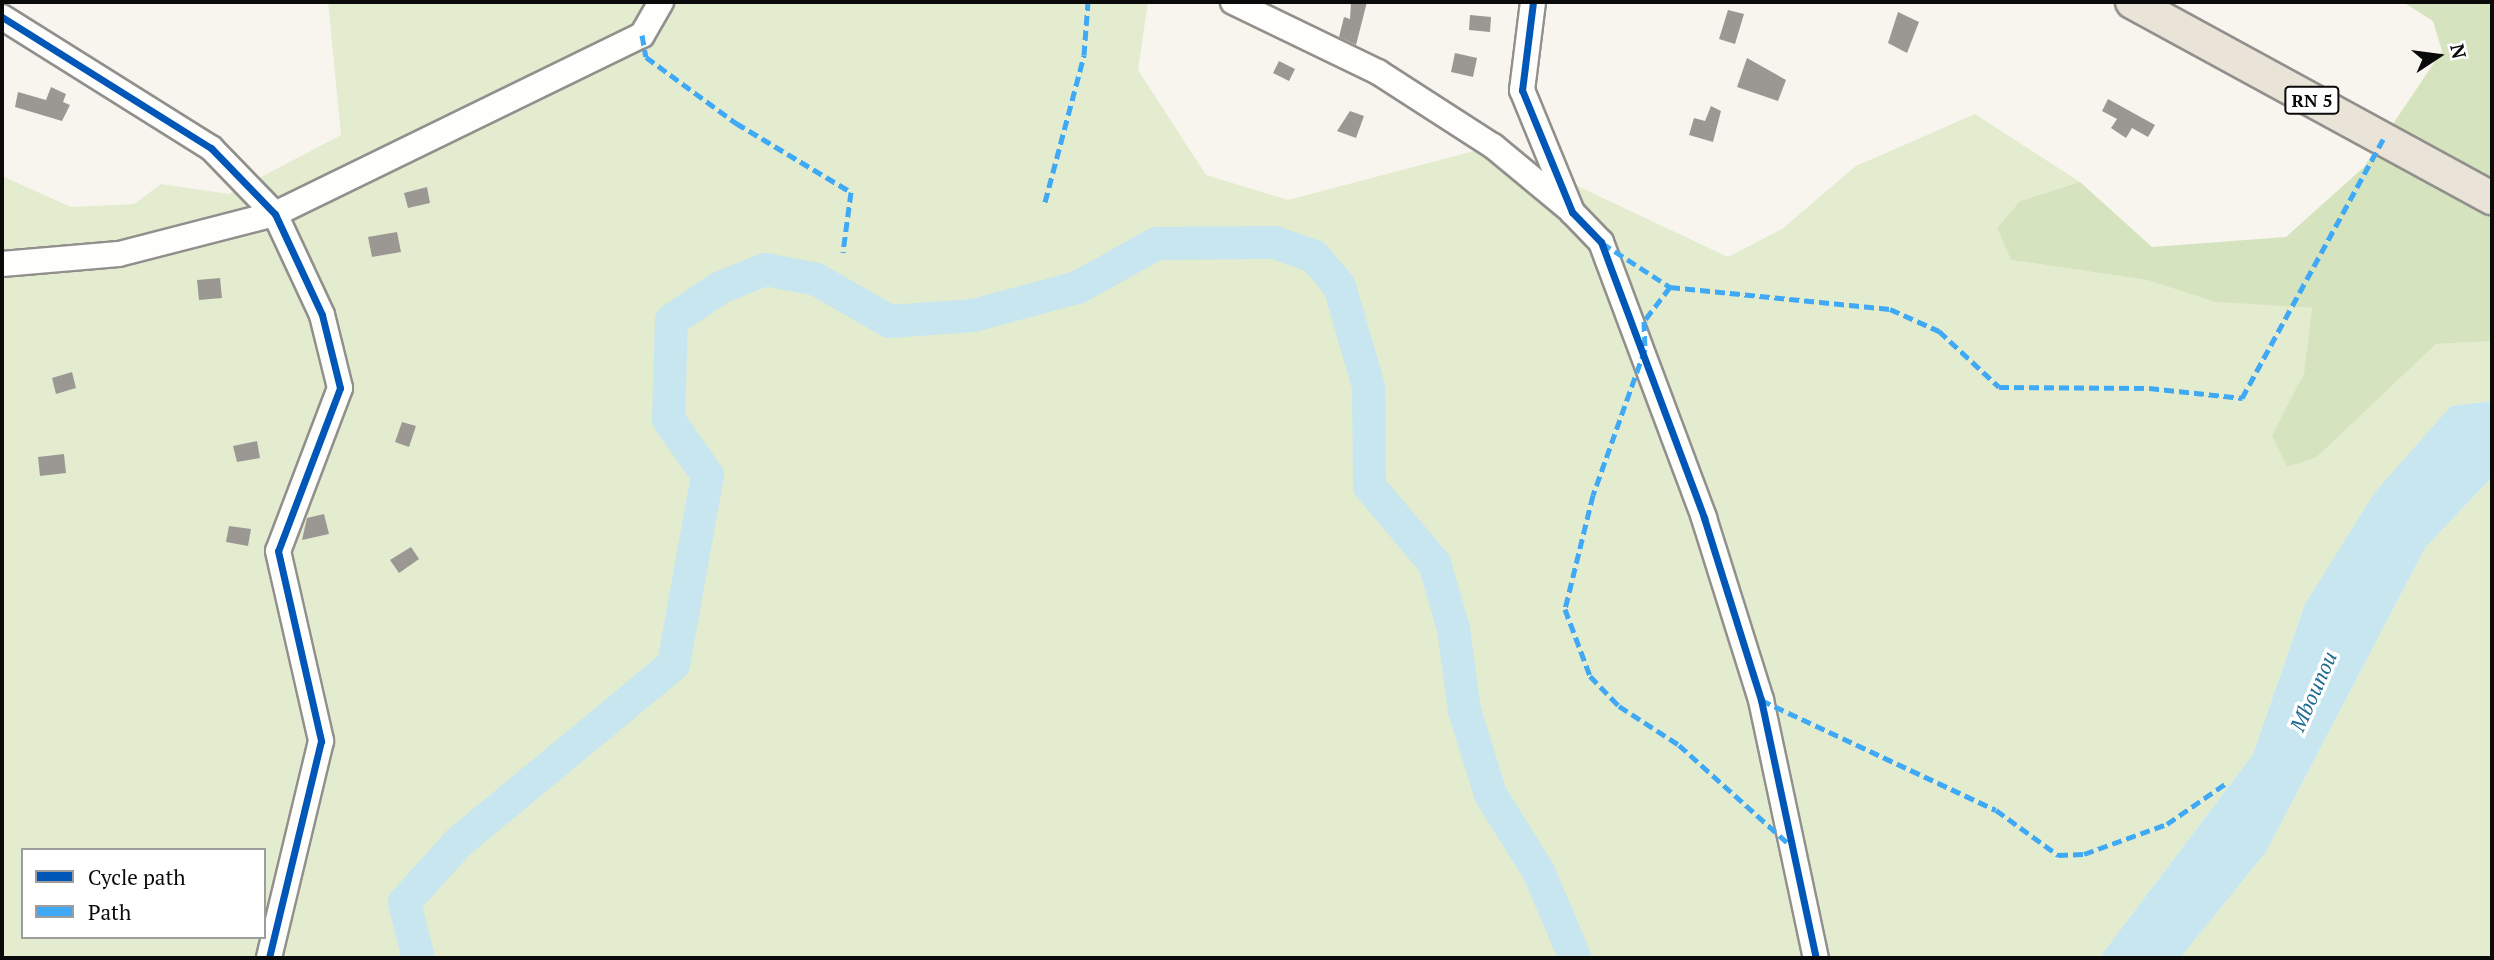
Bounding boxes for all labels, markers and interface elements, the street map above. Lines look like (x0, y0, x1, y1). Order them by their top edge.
north arrow (2403, 21, 2473, 91)
text: N (2445, 41, 2473, 61)
road number: RN 5 (2284, 86, 2340, 114)
water label: Mbounou (2284, 647, 2342, 735)
legend (21, 848, 266, 939)
text: Cycle path (88, 863, 186, 891)
text: Path (88, 898, 131, 926)

